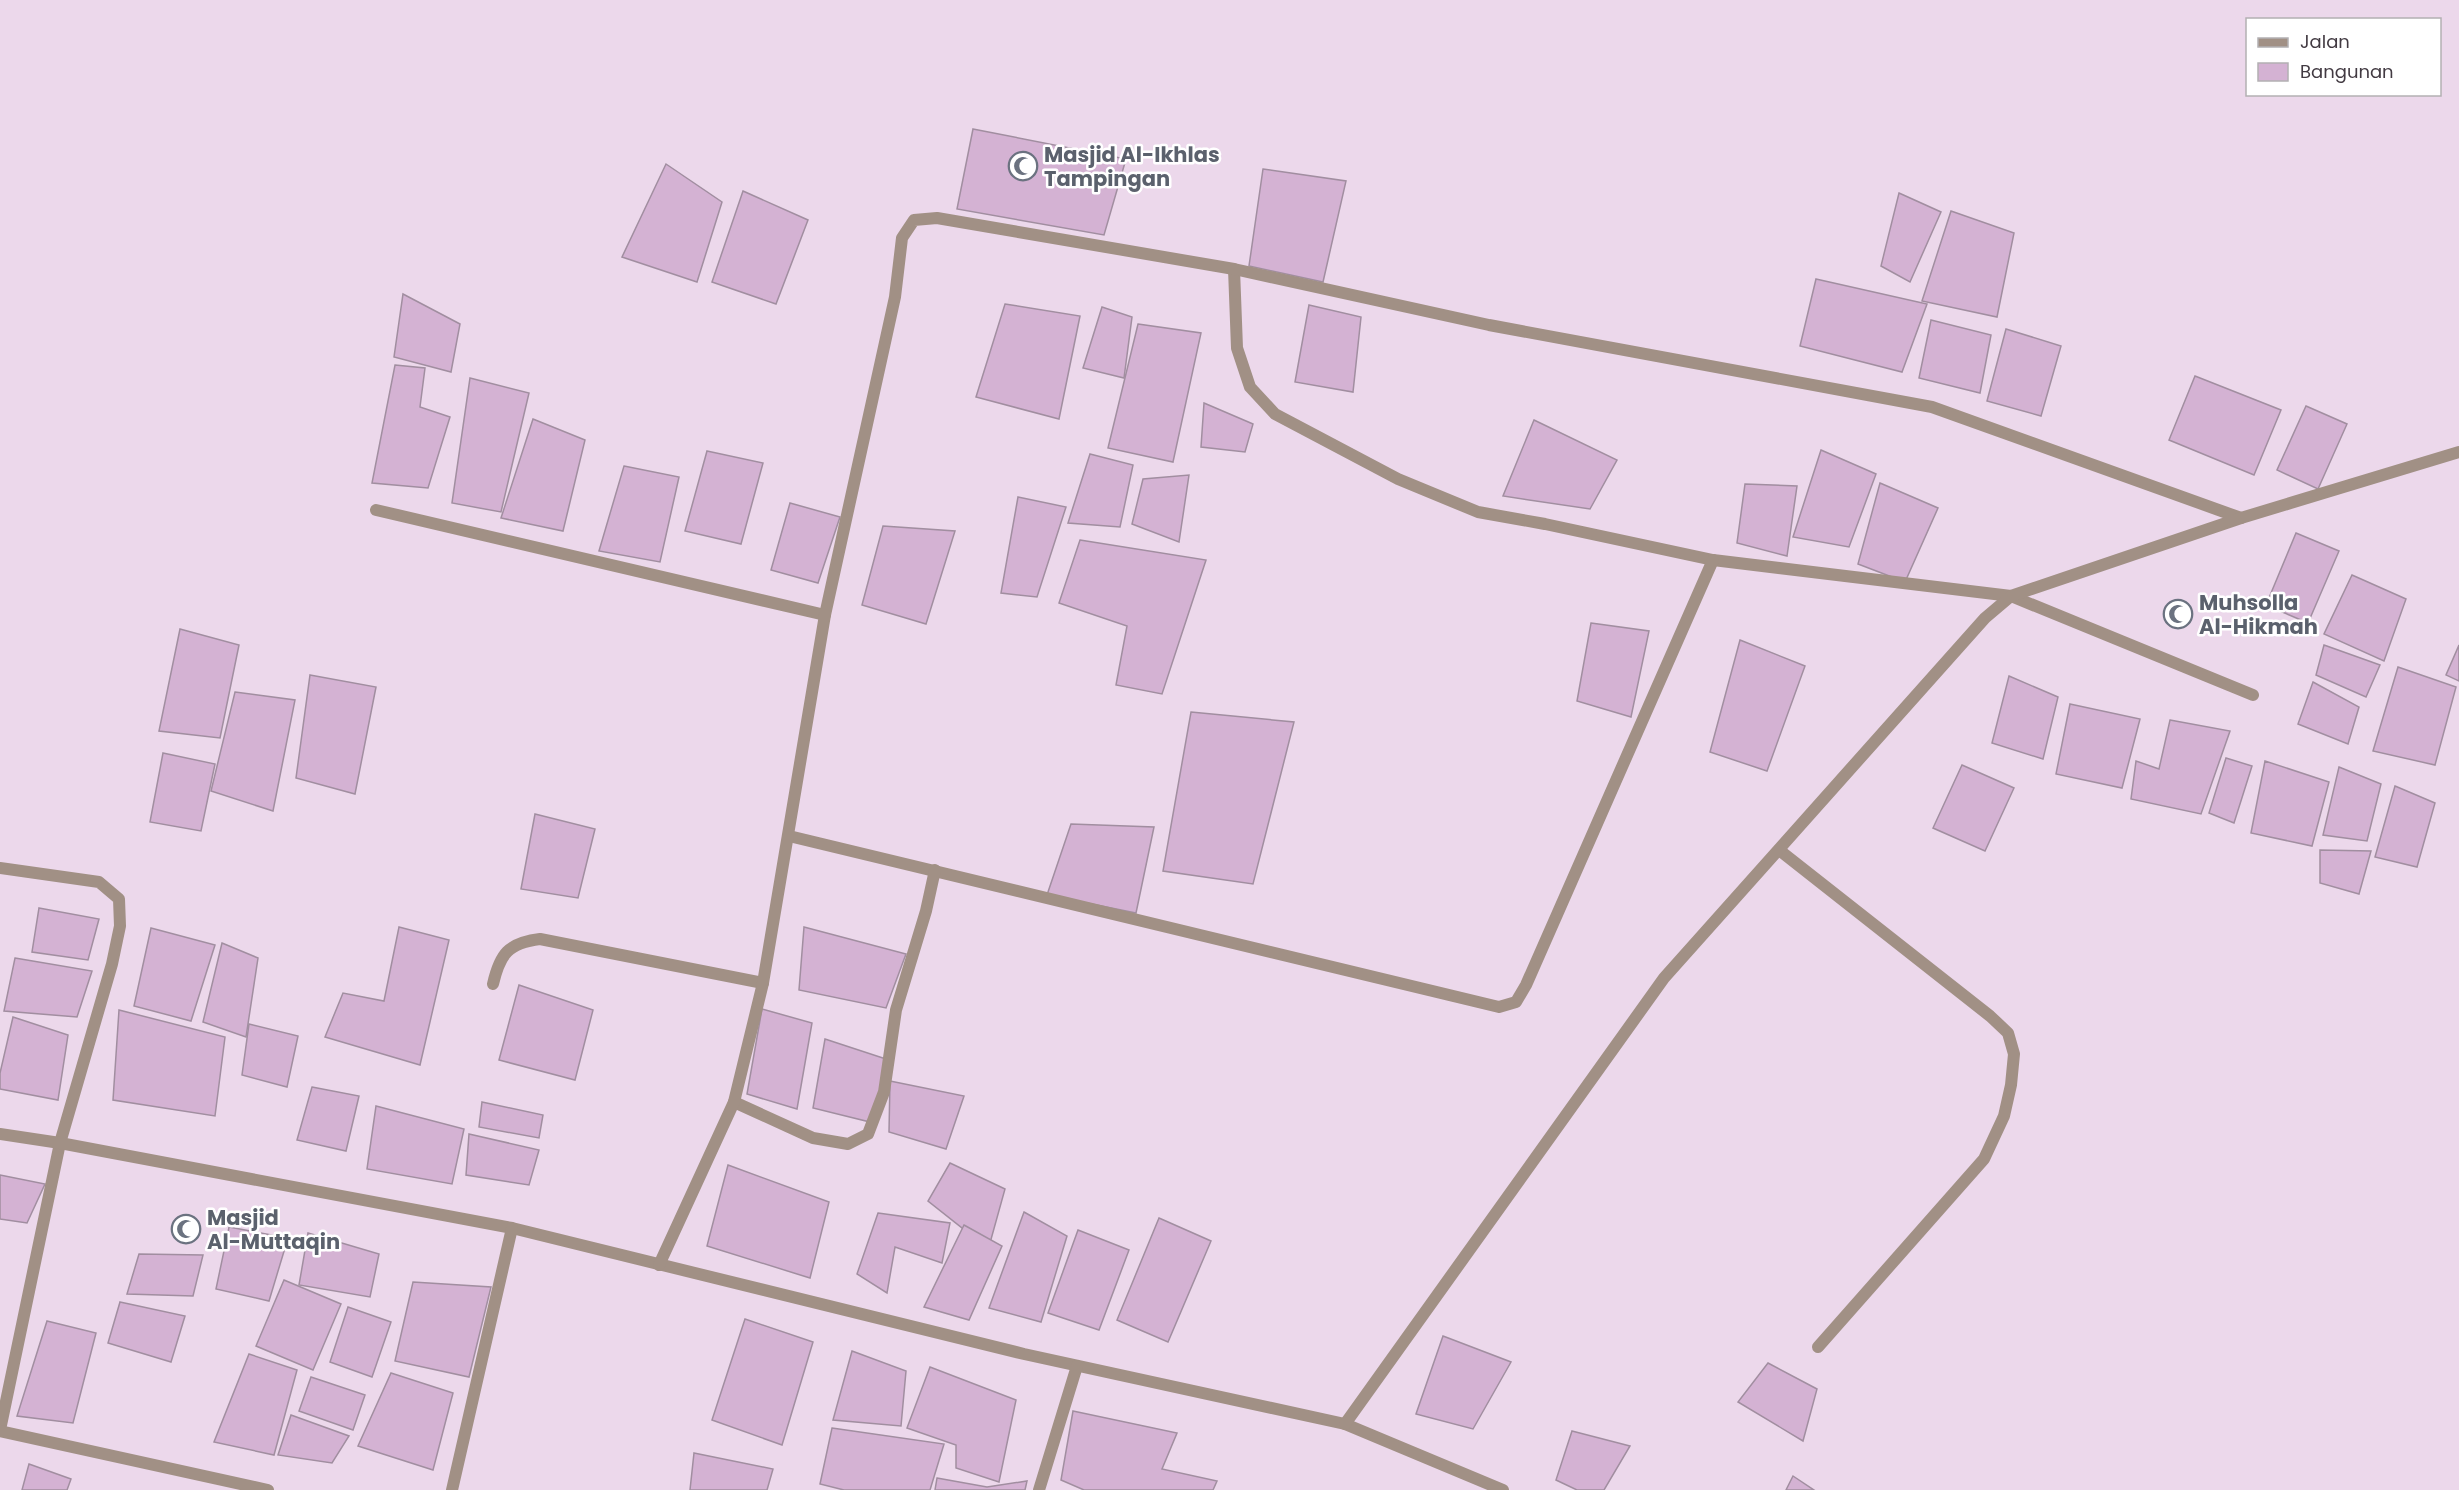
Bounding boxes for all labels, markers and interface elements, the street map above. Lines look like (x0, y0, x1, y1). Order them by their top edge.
legend (2246, 18, 2441, 96)
text: Jalan (2300, 29, 2350, 54)
text: Bangunan (2300, 59, 2394, 84)
place label: Masjid Al-Ikhlas Tampingan (1044, 140, 1220, 193)
mosque icon: Masjid Al-Ikhlas Tampingan (1007, 150, 1039, 182)
place label: Muhsolla Al-Hikmah (2199, 588, 2318, 641)
mosque icon: Muhsolla Al-Hikmah (2162, 598, 2194, 630)
place label: Masjid Al-Muttaqin (207, 1203, 340, 1256)
mosque icon: Masjid Al-Muttaqin (170, 1213, 202, 1245)

